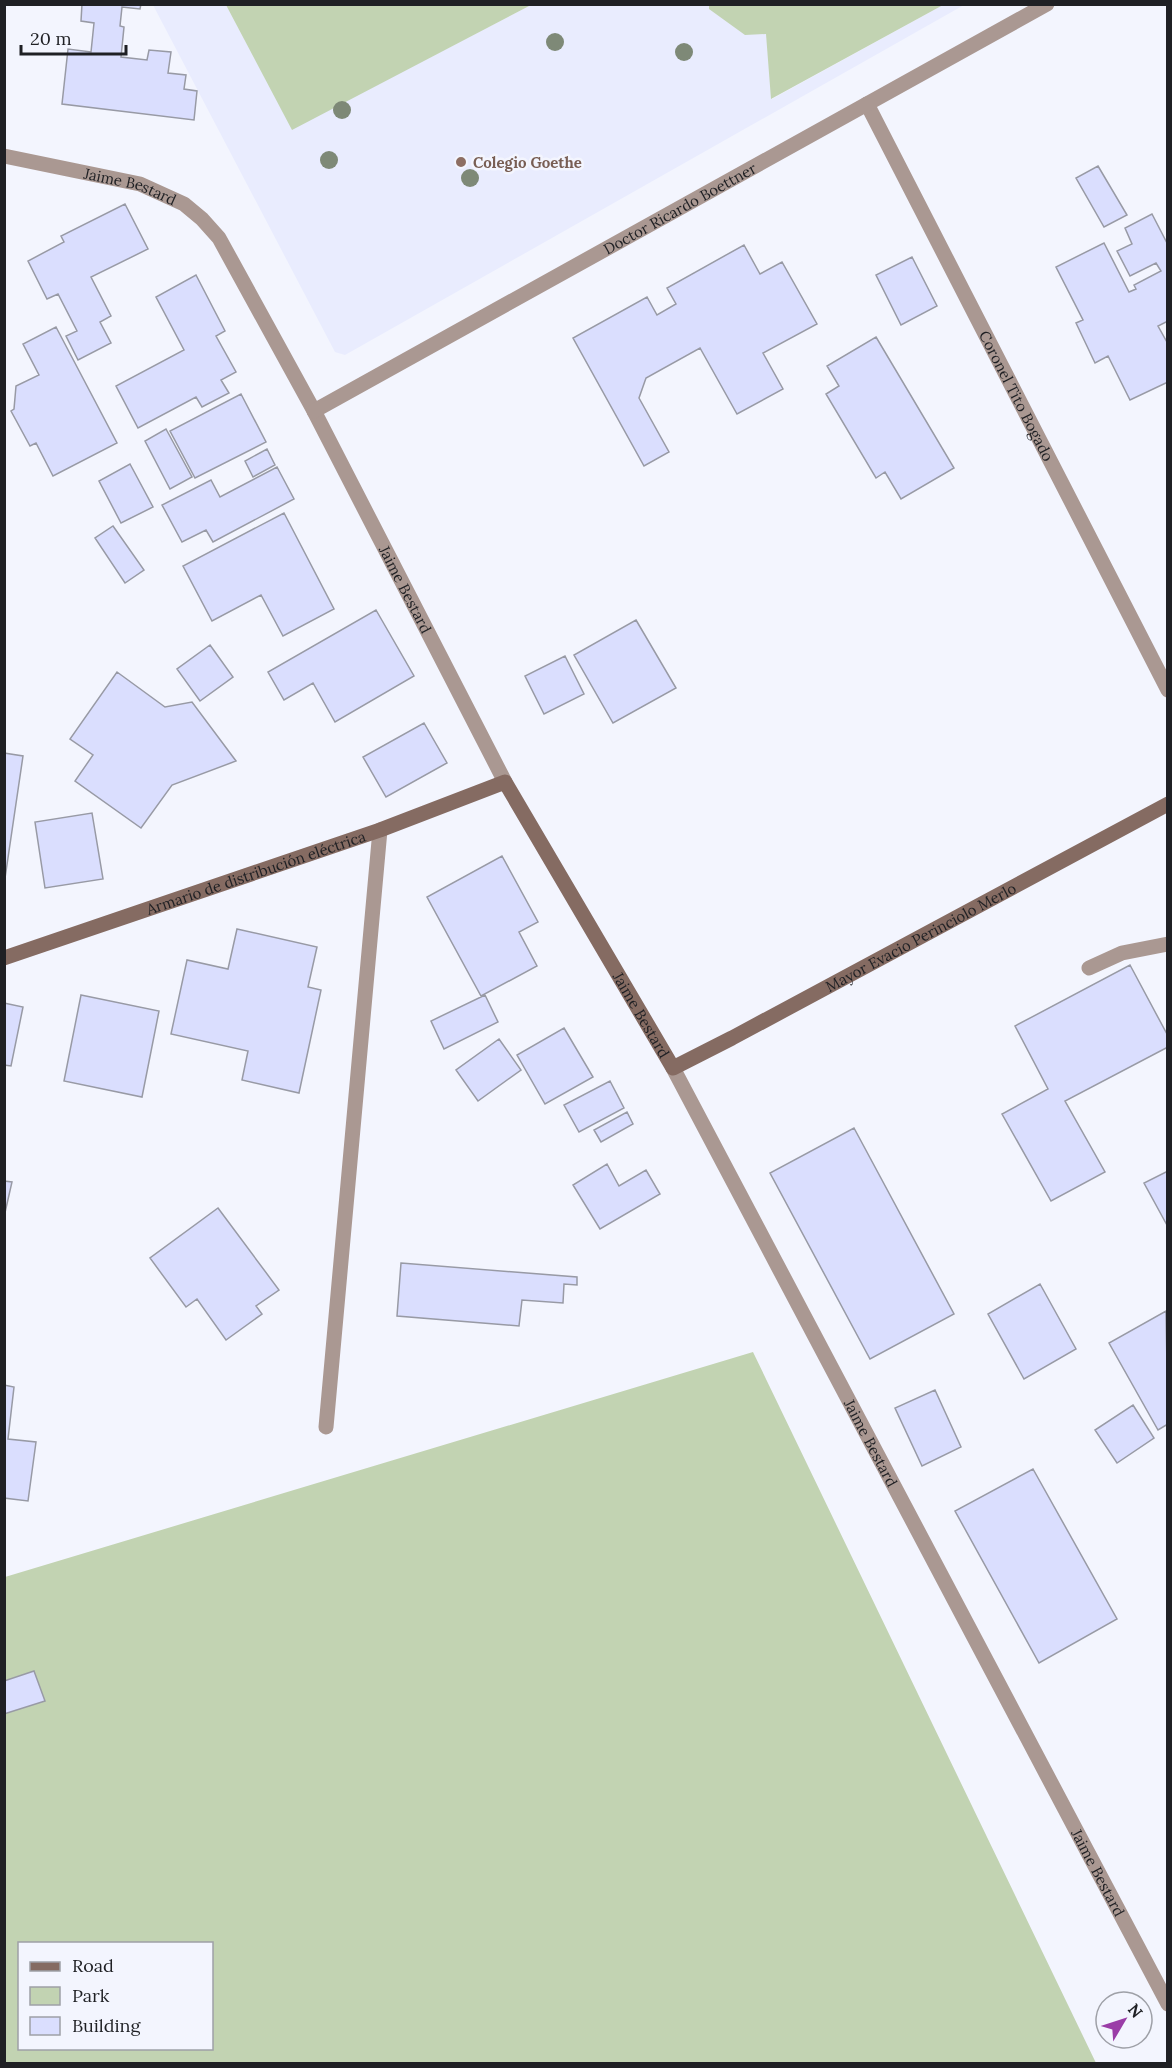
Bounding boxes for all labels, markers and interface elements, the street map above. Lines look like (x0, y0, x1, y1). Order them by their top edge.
scale bar (21, 18, 126, 56)
text: 20 m (30, 27, 72, 50)
place label: Colegio Goethe (473, 153, 582, 172)
marker: Colegio Goethe (454, 155, 468, 169)
street label: Doctor Ricardo Boettner (600, 158, 760, 258)
street label: Jaime Bestard (81, 163, 180, 209)
street label: Coronel Tito Bogado (975, 327, 1058, 464)
street label: Jaime Bestard (375, 541, 436, 636)
street label: Armario de distribución eléctrica (143, 826, 368, 919)
street label: Mayor Evacio Perinciolo Merlo (822, 878, 1019, 996)
street label: Jaime Bestard (609, 968, 674, 1061)
street label: Jaime Bestard (840, 1395, 902, 1490)
street label: Jaime Bestard (1067, 1825, 1129, 1919)
legend (18, 1942, 213, 2050)
text: Road (72, 1954, 114, 1977)
text: Park (72, 1984, 110, 2007)
north arrow (1094, 1990, 1154, 2050)
text: N (1124, 1999, 1147, 2022)
text: Building (72, 2014, 142, 2037)

